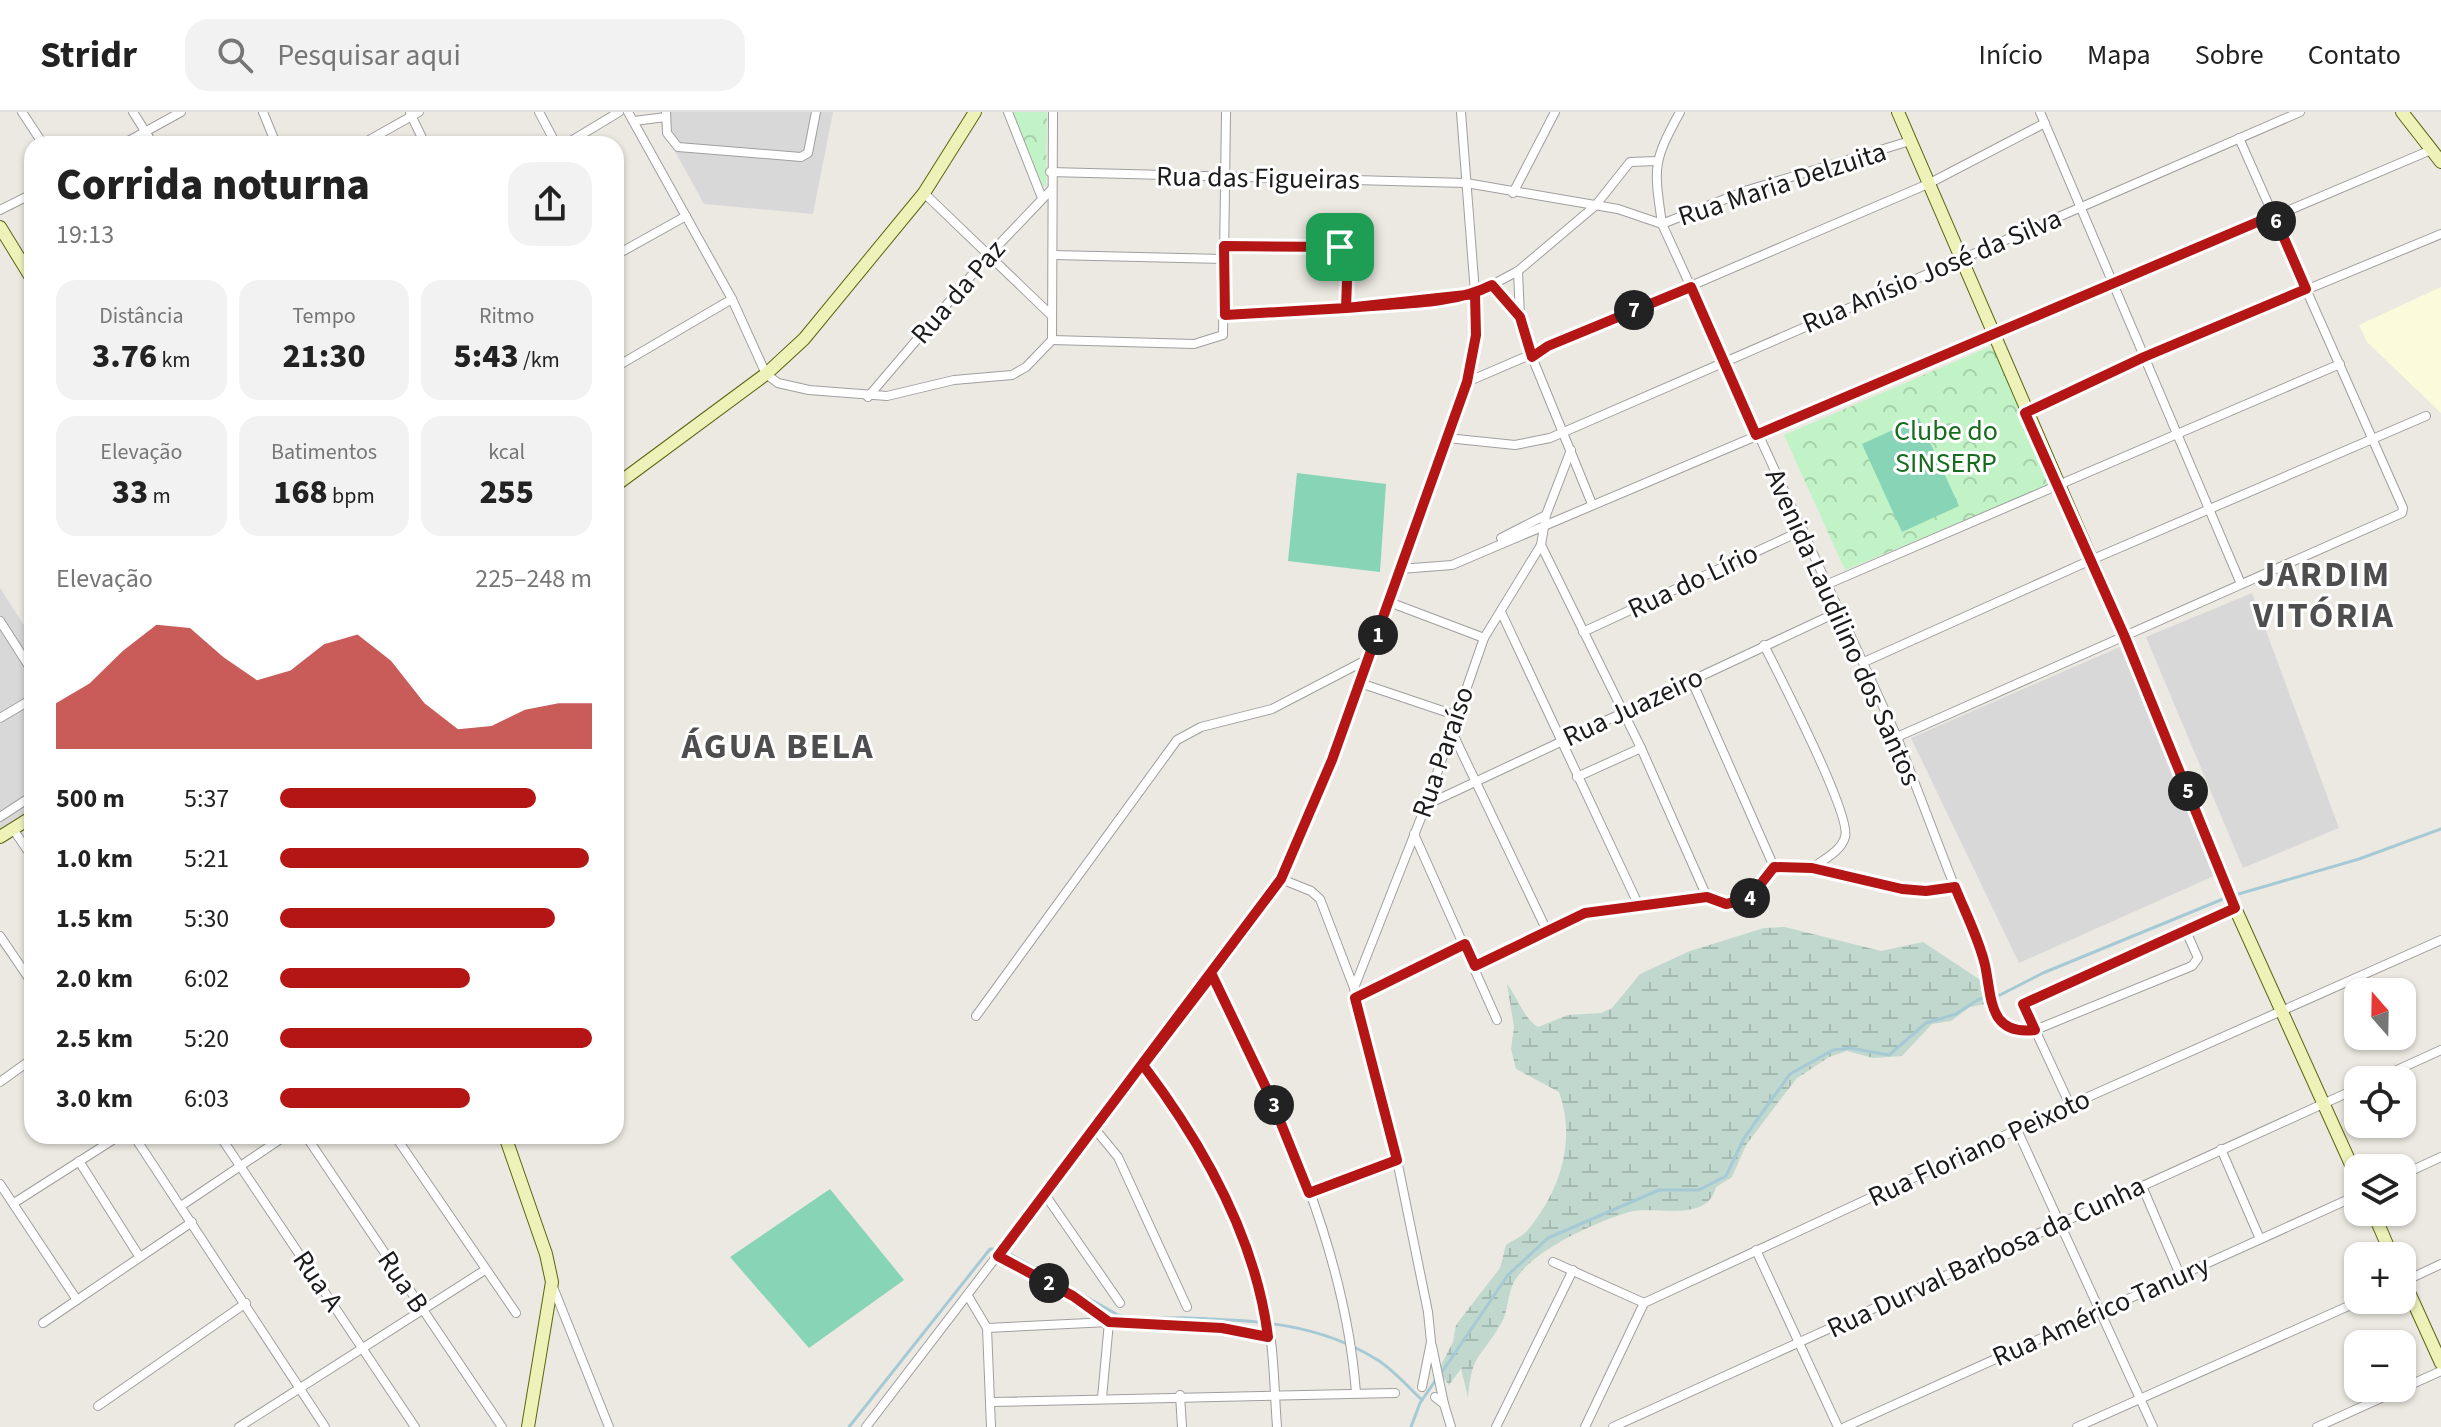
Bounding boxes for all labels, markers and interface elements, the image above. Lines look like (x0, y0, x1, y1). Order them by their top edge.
search box (185, 19, 745, 91)
text: Stridr (40, 28, 137, 82)
icon: search (213, 33, 257, 77)
text: Pesquisar aqui (277, 34, 461, 77)
text: Início (1979, 35, 2043, 75)
text: Mapa (2087, 35, 2151, 75)
text: Sobre (2195, 35, 2264, 75)
text: Contato (2308, 35, 2401, 75)
street label: Rua Maria Delzuita (1673, 132, 1891, 236)
text: Corrida noturna (56, 154, 370, 217)
street label: Rua das Figueiras (1156, 156, 1360, 200)
button: share (508, 162, 592, 246)
street label: Rua Anísio José da Silva (1796, 198, 2068, 344)
pin: 6 (2256, 201, 2296, 241)
text: 6 (2270, 205, 2282, 237)
pin (1306, 213, 1374, 281)
text: 19:13 (56, 216, 114, 253)
icon: arrive (1318, 225, 1362, 269)
street label: Rua da Paz (901, 231, 1015, 353)
pin: 7 (1614, 290, 1654, 330)
text: 7 (1628, 294, 1640, 326)
text: Distância (99, 300, 184, 332)
text: Tempo (292, 300, 356, 332)
text: Ritmo (479, 300, 534, 332)
text: 3.76 (92, 332, 157, 381)
text: 21:30 (282, 332, 366, 381)
text: 5:43 (454, 332, 519, 381)
text: km (157, 344, 191, 376)
text: /km (519, 344, 560, 376)
park label: Clube do SINSERP (1894, 411, 1998, 483)
text: Elevação (100, 436, 182, 468)
text: Batimentos (271, 436, 377, 468)
text: kcal (488, 436, 525, 468)
street label: Avenida Laudilino dos Santos (1755, 462, 1931, 792)
text: 33 (112, 468, 148, 517)
text: 168 (273, 468, 328, 517)
text: 255 (479, 468, 534, 517)
text: m (148, 480, 171, 512)
text: bpm (328, 480, 375, 512)
street label: Rua do Lírio (1621, 533, 1765, 629)
district label: JARDIM VITÓRIA (2252, 549, 2395, 641)
text: Elevação (56, 560, 153, 597)
text: 225–248 m (475, 560, 592, 597)
pin: 1 (1358, 615, 1398, 655)
text: 1 (1372, 619, 1384, 651)
street label: Rua Juazeiro (1556, 657, 1710, 757)
street label: Rua Paraíso (1402, 681, 1484, 823)
district label: ÁGUA BELA (680, 721, 875, 772)
pin: 5 (2168, 771, 2208, 811)
text: 5 (2182, 775, 2194, 807)
text: 500 m (56, 780, 125, 817)
text: 5:37 (184, 780, 229, 817)
text: 1.0 km (56, 840, 133, 877)
text: 5:21 (184, 840, 229, 877)
pin: 4 (1730, 878, 1770, 918)
text: 4 (1744, 882, 1756, 914)
text: 1.5 km (56, 900, 133, 937)
text: 5:30 (184, 900, 229, 937)
text: 2.0 km (56, 960, 133, 997)
text: 6:02 (184, 960, 229, 997)
north arrow (2344, 978, 2416, 1050)
map controls (2344, 978, 2416, 1402)
text: 2.5 km (56, 1020, 133, 1057)
text: 5:20 (184, 1020, 229, 1057)
button: locate (2344, 1066, 2416, 1138)
street label: Rua Floriano Peixoto (1861, 1079, 2097, 1217)
text: 3.0 km (56, 1080, 133, 1117)
text: 6:03 (184, 1080, 229, 1117)
pin: 3 (1254, 1085, 1294, 1125)
text: 3 (1268, 1089, 1280, 1121)
button: layers (2344, 1154, 2416, 1226)
street label: Rua Durval Barbosa da Cunha (1821, 1166, 2151, 1348)
street label: Rua A (283, 1242, 353, 1320)
button: + (2344, 1242, 2416, 1314)
street label: Rua B (368, 1243, 438, 1321)
street label: Rua Américo Tanury (1986, 1245, 2216, 1377)
pin: 2 (1029, 1263, 1069, 1303)
text: 2 (1043, 1267, 1055, 1299)
button: − (2344, 1330, 2416, 1402)

